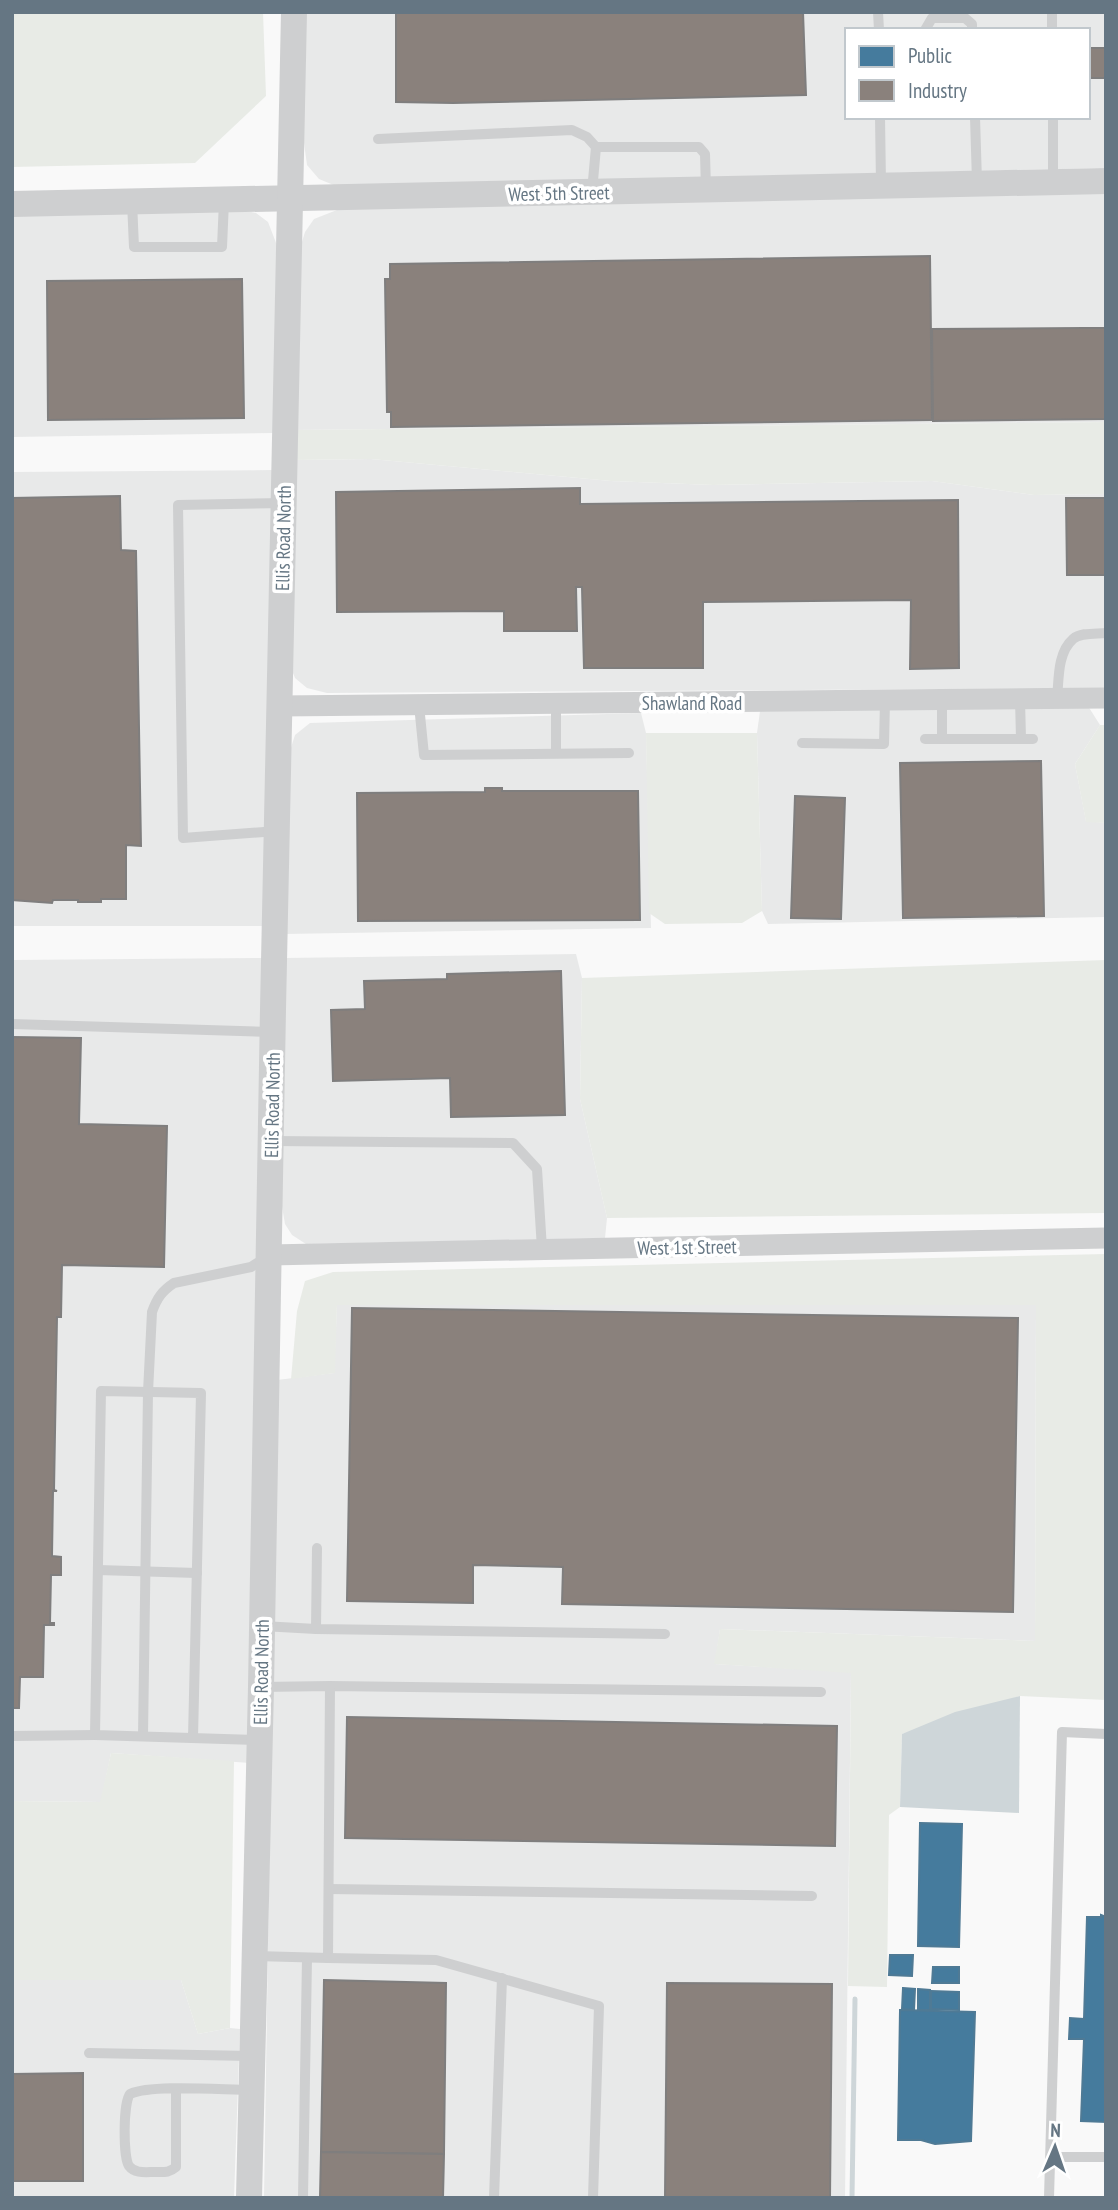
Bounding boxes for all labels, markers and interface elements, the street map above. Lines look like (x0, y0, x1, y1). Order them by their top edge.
legend (845, 28, 1090, 119)
text: Public (908, 42, 953, 69)
text: Industry (908, 77, 967, 104)
street label: West 5th Street (508, 180, 611, 206)
street label: Ellis Road North (270, 485, 296, 591)
street label: Shawland Road (642, 691, 742, 715)
street label: Ellis Road North (259, 1052, 285, 1158)
street label: West 1st Street (637, 1234, 738, 1260)
street label: Ellis Road North (248, 1619, 274, 1725)
north arrow (1020, 2112, 1090, 2182)
text: N (1050, 2118, 1061, 2142)

